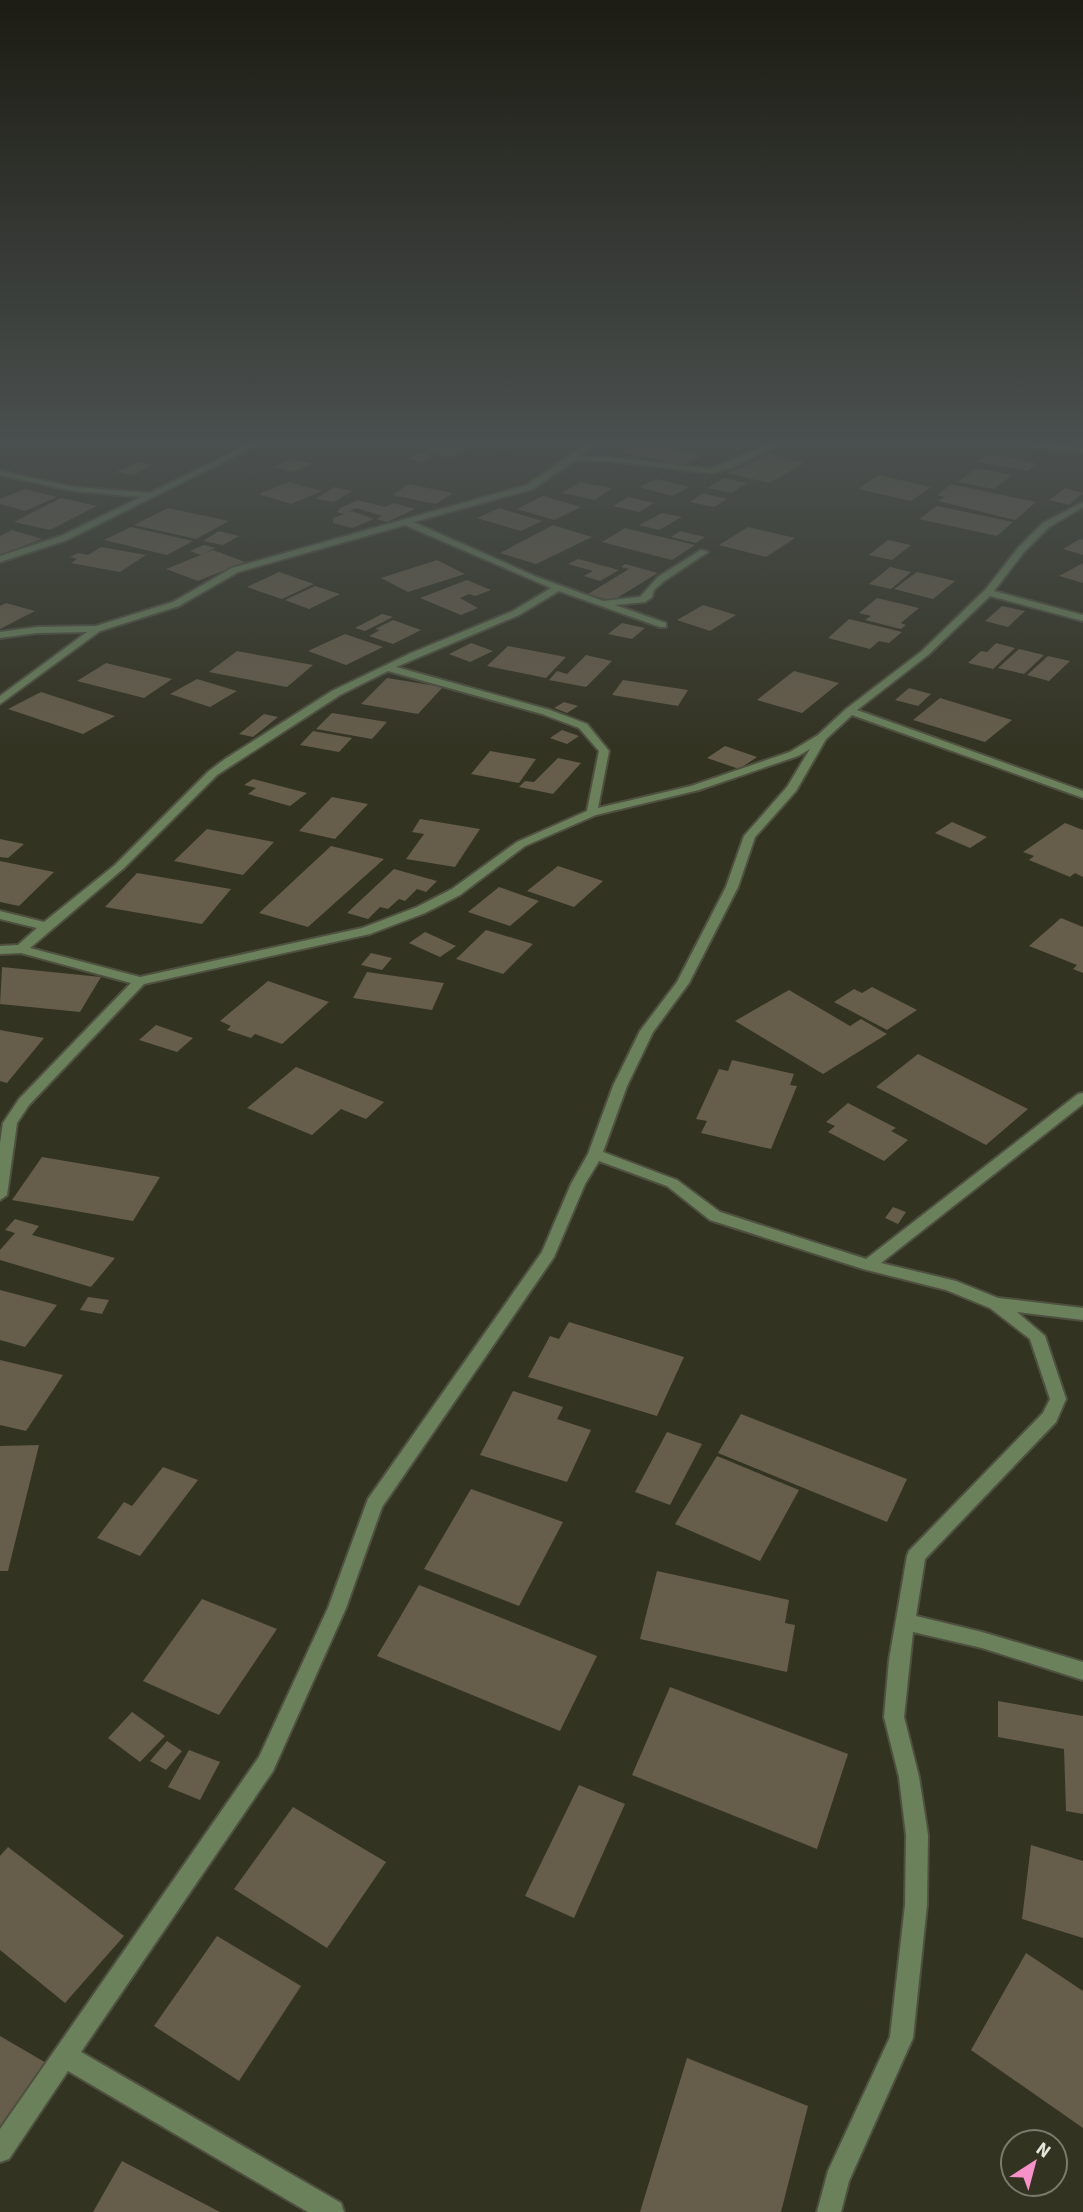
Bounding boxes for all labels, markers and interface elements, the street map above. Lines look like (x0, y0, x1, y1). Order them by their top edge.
north arrow (999, 2128, 1069, 2198)
text: N (1030, 2136, 1056, 2165)

